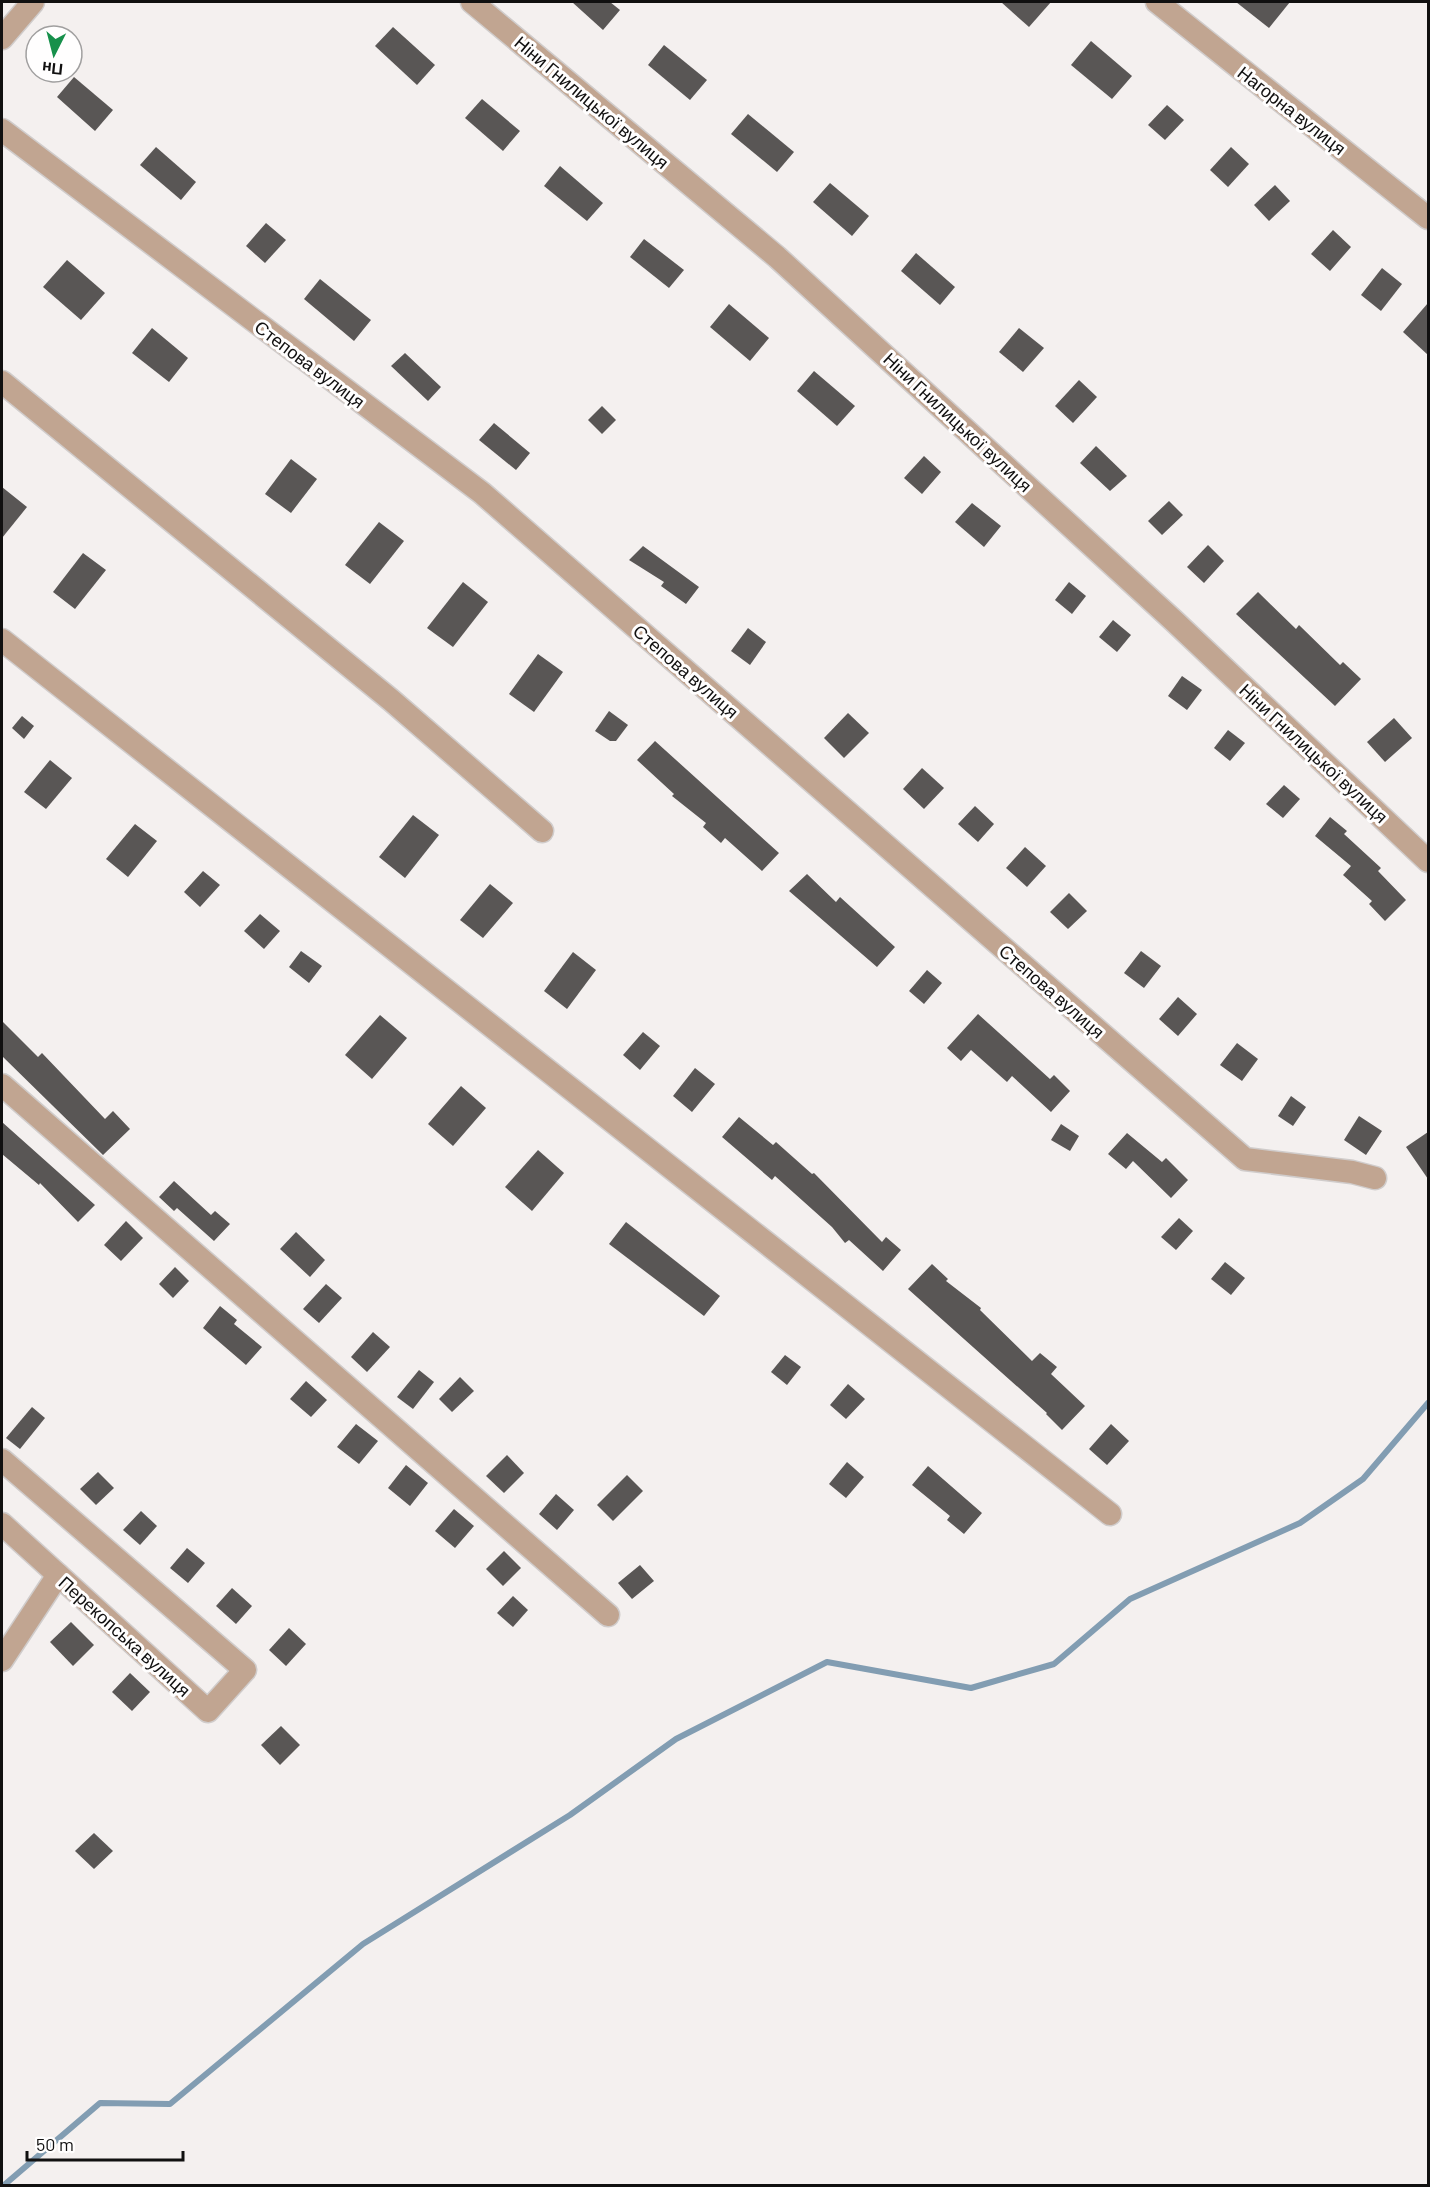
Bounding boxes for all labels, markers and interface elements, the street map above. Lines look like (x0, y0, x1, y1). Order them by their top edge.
north arrow (24, 24, 84, 84)
street label: Ніни Гнилицької вулиця (510, 31, 674, 173)
text: Пн (41, 59, 64, 80)
street label: Нагорна вулиця (1234, 61, 1350, 159)
street label: Степова вулиця (251, 315, 369, 413)
street label: Ніни Гнилицької вулиця (879, 348, 1037, 496)
street label: Степова вулиця (629, 619, 743, 723)
street label: Ніни Гнилицької вулиця (1235, 679, 1393, 827)
street label: Степова вулиця (995, 939, 1109, 1043)
street label: Перекопська вулиця (55, 1571, 195, 1701)
scale bar (27, 2124, 183, 2162)
text: 50 m (36, 2133, 74, 2155)

